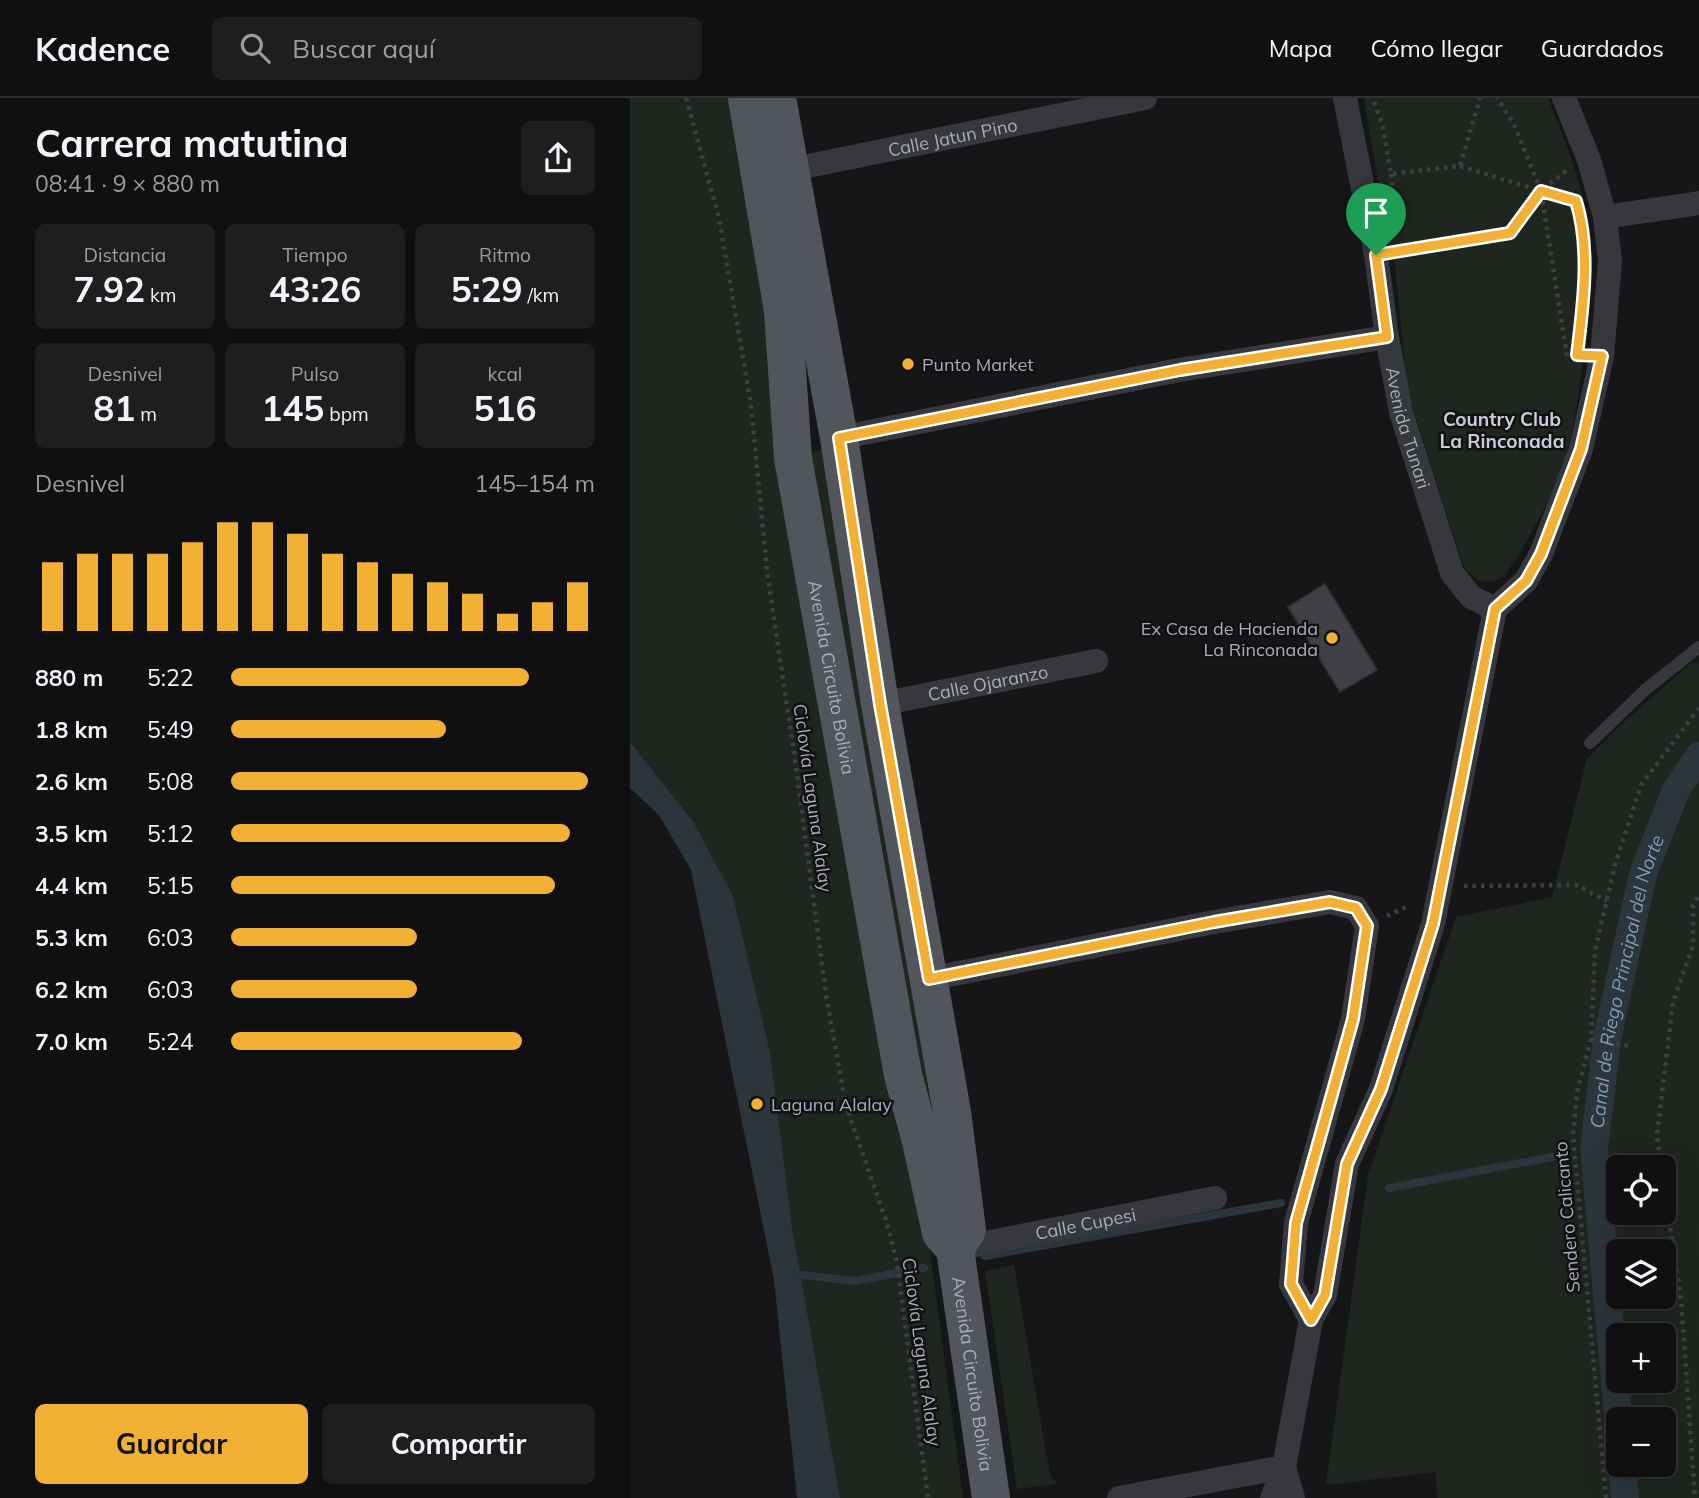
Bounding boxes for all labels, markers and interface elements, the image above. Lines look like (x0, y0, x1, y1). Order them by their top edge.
search box (212, 17, 702, 80)
text: Kadence (35, 28, 170, 69)
icon: search (236, 29, 274, 67)
text: Buscar aquí (292, 32, 435, 65)
text: Mapa (1269, 33, 1332, 63)
text: Cómo llegar (1370, 33, 1503, 63)
text: Guardados (1541, 33, 1664, 63)
street label: Calle Jatun Pino (886, 113, 1019, 161)
text: Carrera matutina (35, 119, 349, 167)
button: share (521, 121, 595, 195)
text: 08:41 · 9 × 880 m (35, 169, 220, 198)
pin (1346, 183, 1406, 255)
icon: arrive (1357, 194, 1395, 232)
text: Distancia (84, 243, 166, 267)
text: Tiempo (282, 243, 348, 267)
text: Ritmo (479, 243, 531, 267)
text: 7.92 (73, 267, 145, 311)
text: 43:26 (269, 267, 361, 311)
text: 5:29 (451, 267, 522, 311)
text: km (145, 283, 177, 307)
text: /km (522, 283, 559, 307)
place label: Punto Market (922, 353, 1034, 376)
marker: Punto Market (900, 356, 916, 372)
text: Desnivel (88, 362, 162, 386)
text: Pulso (291, 362, 339, 386)
text: kcal (488, 362, 522, 386)
street label: Avenida Tunari (1381, 365, 1436, 491)
text: 81 (93, 386, 135, 430)
text: 145 (261, 386, 324, 430)
text: 516 (473, 386, 537, 430)
text: m (135, 402, 157, 426)
text: bpm (324, 402, 369, 426)
district label: Country Club La Rinconada (1440, 407, 1564, 453)
text: Desnivel (35, 469, 125, 498)
text: 145–154 m (474, 469, 595, 498)
street label: Avenida Circuito Bolivia (803, 578, 861, 776)
place label: Ex Casa de Hacienda La Rinconada (1141, 617, 1318, 661)
marker: Ex Casa de Hacienda La Rinconada (1324, 630, 1340, 646)
street label: Calle Ojaranzo (926, 659, 1050, 706)
text: 880 m (35, 663, 103, 692)
text: 5:22 (147, 663, 194, 692)
street label: Ciclovía Laguna Alalay (788, 702, 838, 894)
text: 1.8 km (35, 715, 108, 744)
text: 5:49 (147, 715, 194, 744)
text: 2.6 km (35, 767, 108, 796)
text: 5:08 (147, 767, 194, 796)
text: 3.5 km (35, 819, 108, 848)
text: 5:12 (147, 819, 194, 848)
water label: Canal de Riego Principal del Norte (1585, 831, 1669, 1130)
text: 4.4 km (35, 871, 108, 900)
text: 5:15 (147, 871, 194, 900)
text: 5.3 km (35, 923, 108, 952)
text: 6:03 (147, 923, 194, 952)
text: 6.2 km (35, 975, 108, 1004)
text: 6:03 (147, 975, 194, 1004)
text: 7.0 km (35, 1027, 108, 1056)
text: 5:24 (147, 1027, 194, 1056)
place label: Laguna Alalay (771, 1093, 892, 1116)
marker: Laguna Alalay (749, 1096, 765, 1112)
street label: Sendero Calicanto (1549, 1140, 1585, 1294)
map controls (1606, 1155, 1676, 1477)
button: locate (1606, 1155, 1676, 1225)
street label: Calle Cupesi (1033, 1202, 1138, 1245)
button: layers (1606, 1239, 1676, 1309)
street label: Ciclovía Laguna Alalay (897, 1256, 947, 1448)
street label: Avenida Circuito Bolivia (948, 1275, 999, 1473)
button: + (1606, 1323, 1676, 1393)
button: Guardar (35, 1404, 308, 1484)
button: Compartir (322, 1404, 595, 1484)
button: − (1606, 1407, 1676, 1477)

